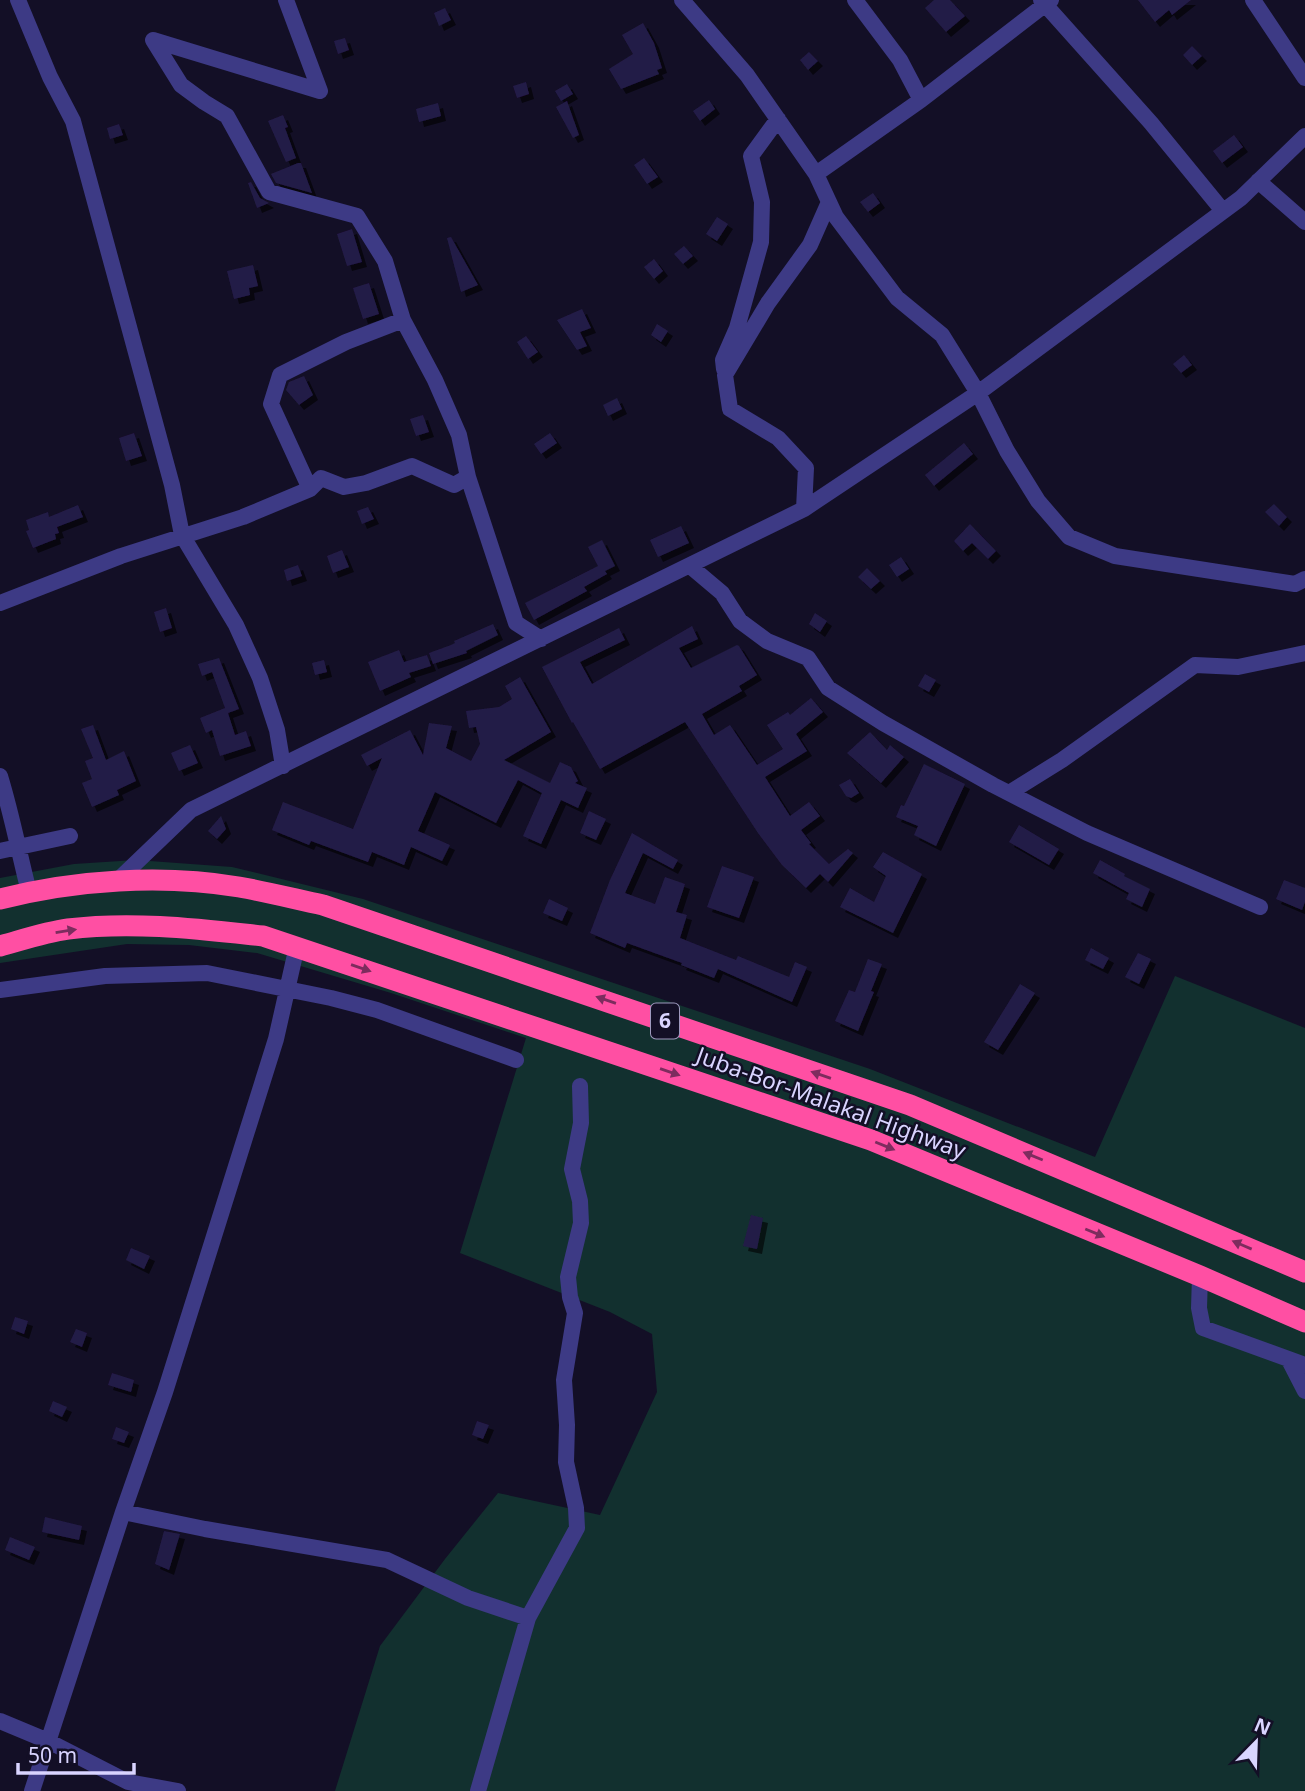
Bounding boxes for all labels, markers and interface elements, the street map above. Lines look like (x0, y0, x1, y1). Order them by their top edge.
one-way arrow (55, 925, 77, 936)
one-way arrow (351, 963, 372, 974)
one-way arrow (595, 994, 616, 1005)
road number: 6 (651, 1004, 679, 1038)
street label: Juba-Bor-Malakal Highway (690, 1038, 971, 1166)
one-way arrow (659, 1067, 680, 1078)
one-way arrow (810, 1069, 831, 1080)
one-way arrow (874, 1141, 895, 1152)
one-way arrow (1022, 1150, 1043, 1161)
one-way arrow (1085, 1227, 1105, 1239)
one-way arrow (1232, 1239, 1253, 1250)
north arrow (1221, 1707, 1291, 1777)
text: N (1250, 1711, 1275, 1741)
scale bar (18, 1732, 133, 1776)
text: 50 m (28, 1741, 77, 1769)

